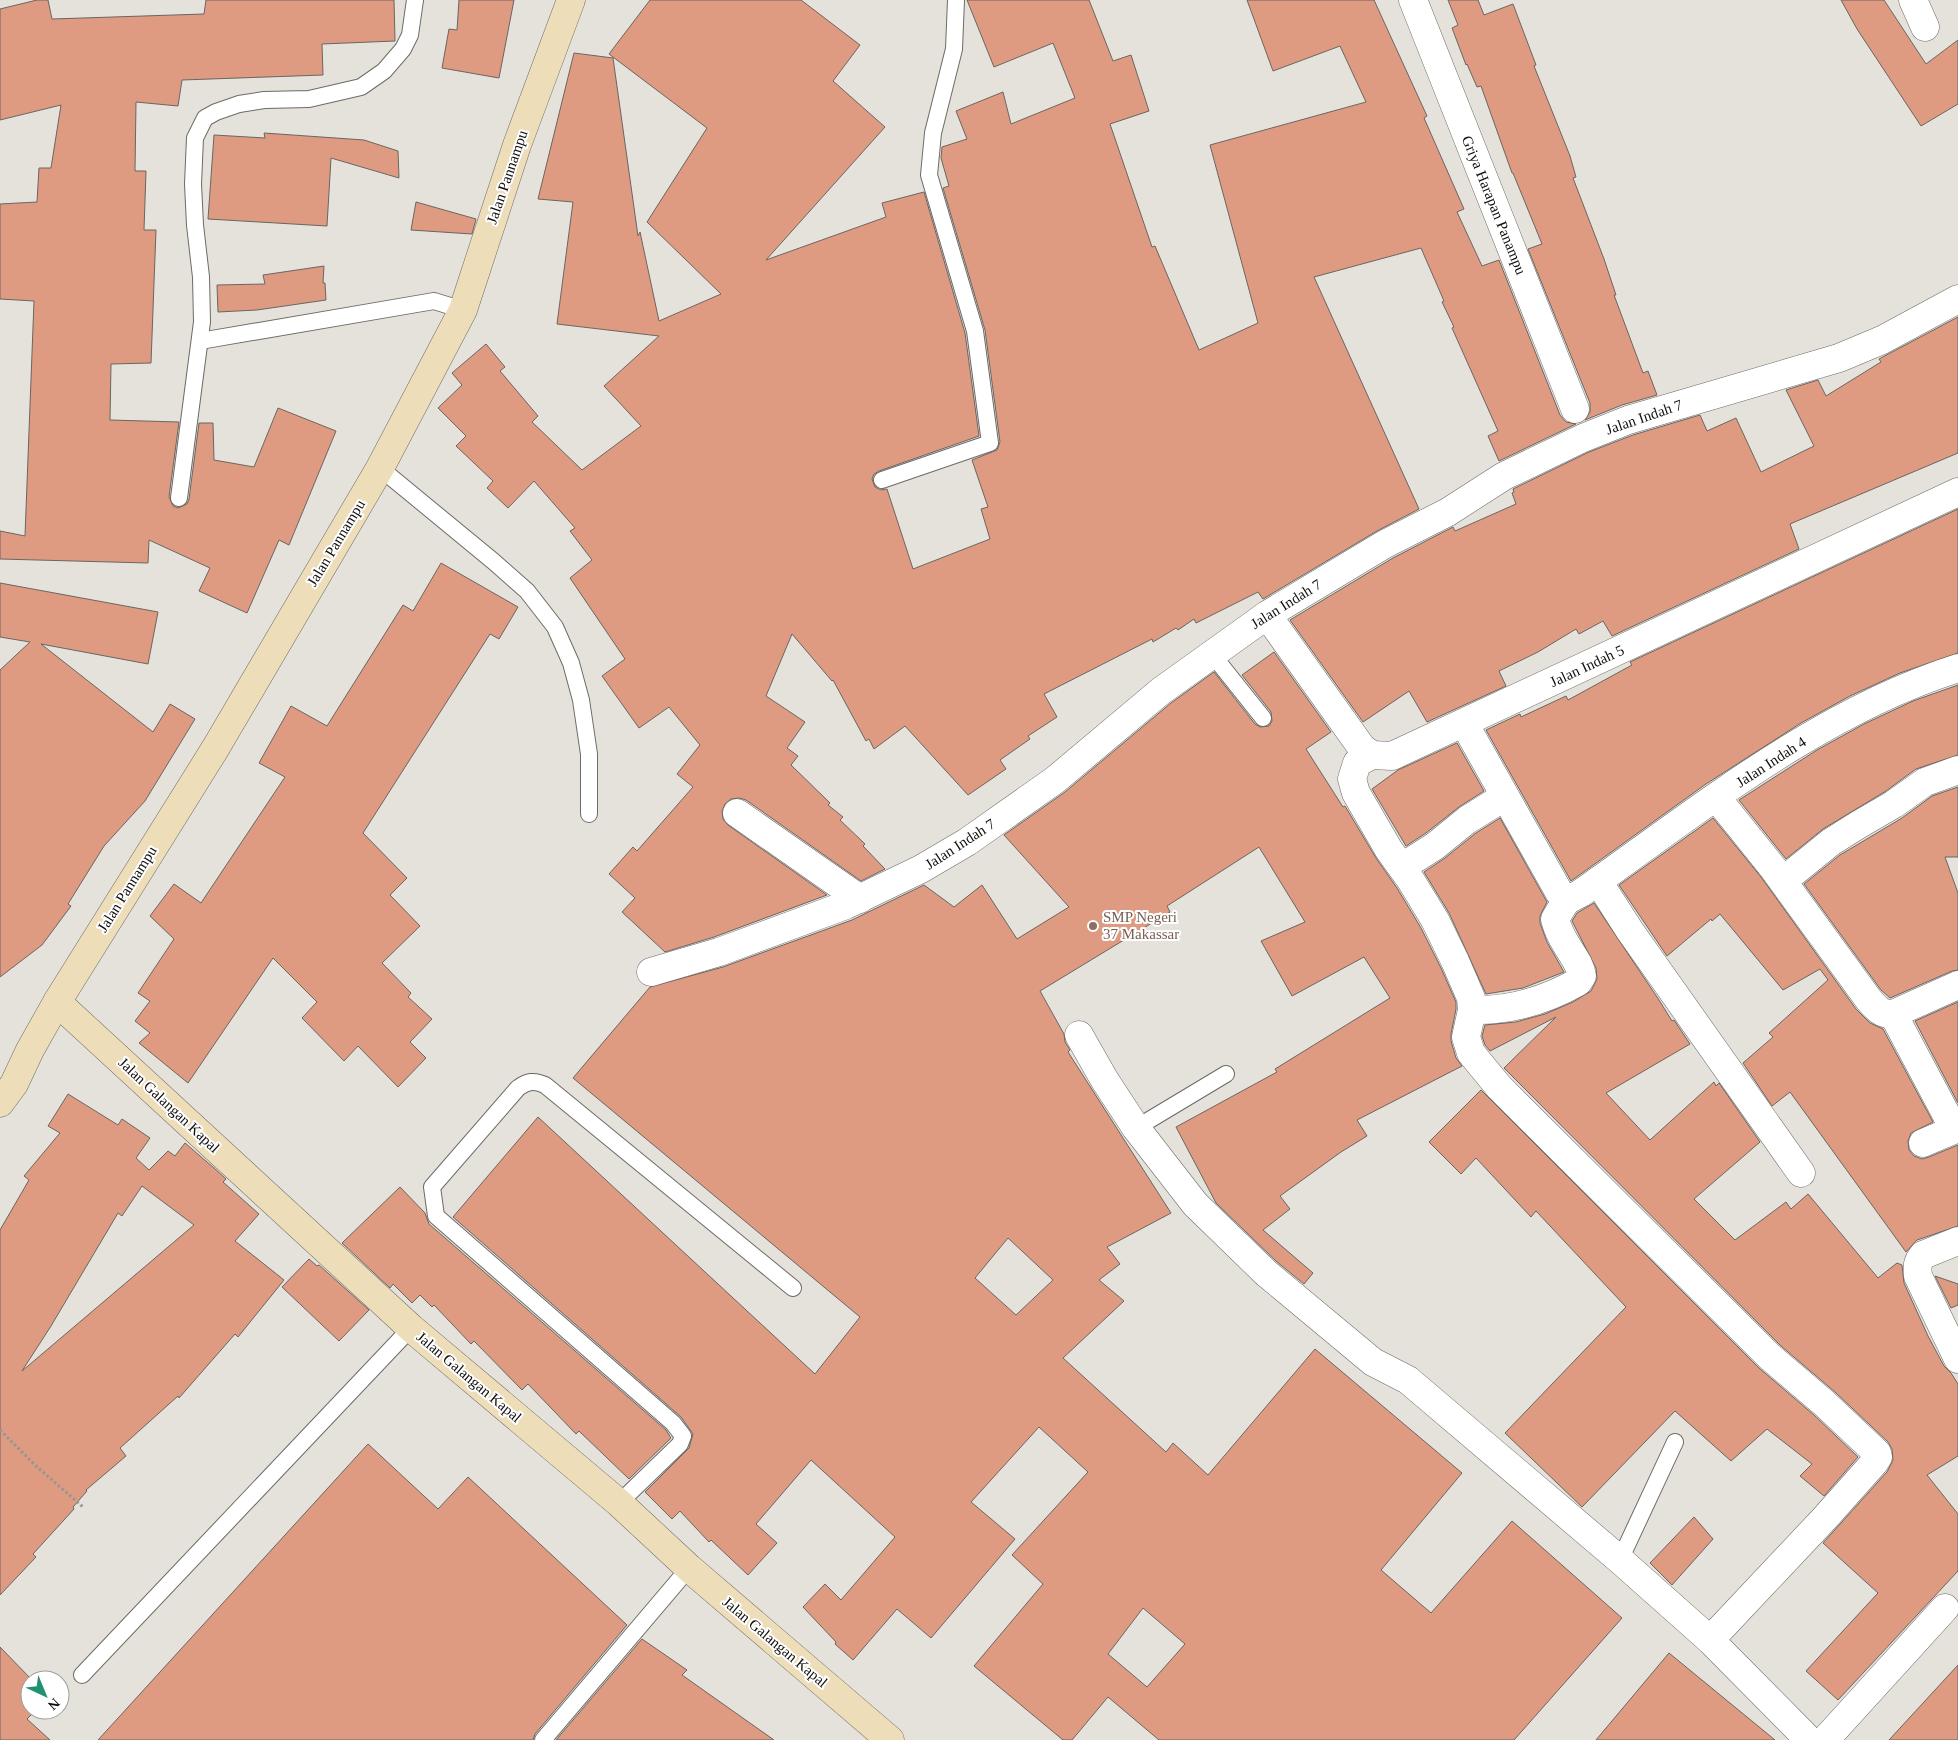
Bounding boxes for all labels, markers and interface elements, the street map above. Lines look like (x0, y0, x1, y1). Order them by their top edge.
street label: Jalan Pannampu (483, 128, 531, 226)
street label: Griya Harapan Panampu (1459, 133, 1529, 277)
street label: Jalan Indah 7 (1604, 396, 1685, 438)
street label: Jalan Pannampu (304, 496, 368, 589)
street label: Jalan Indah 7 (1248, 576, 1325, 632)
street label: Jalan Indah 5 (1547, 642, 1627, 690)
street label: Jalan Indah 4 (1733, 733, 1809, 790)
street label: Jalan Indah 7 (922, 815, 998, 872)
street label: Jalan Pannampu (94, 843, 160, 935)
place label: SMP Negeri 37 Makassar (1103, 909, 1179, 942)
marker: SMP Negeri 37 Makassar (1087, 920, 1099, 932)
street label: Jalan Galangan Kapal (115, 1054, 223, 1156)
street label: Jalan Galangan Kapal (413, 1329, 525, 1425)
street label: Jalan Galangan Kapal (719, 1594, 831, 1690)
north arrow (20, 1670, 70, 1720)
text: N (45, 1695, 63, 1713)

